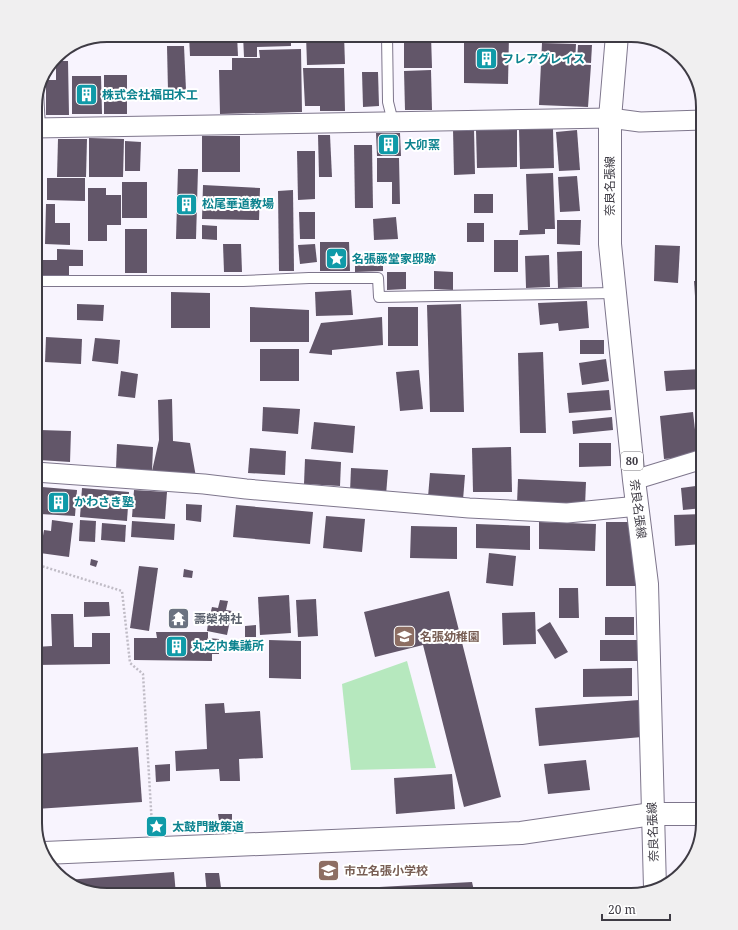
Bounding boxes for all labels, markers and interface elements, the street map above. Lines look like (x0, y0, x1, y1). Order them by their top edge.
building icon: フレアグレイス (473, 46, 499, 72)
place label: フレアグレイス (502, 50, 585, 67)
building icon: 株式会社福田木工 (74, 82, 100, 108)
place label: 株式会社福田木工 (102, 86, 198, 103)
building icon: 大卯窯 (376, 132, 402, 158)
place label: 大卯窯 (404, 136, 440, 153)
street label: 奈良名張線 (601, 156, 618, 216)
building icon: 松尾華道教場 (174, 191, 200, 217)
place label: 松尾華道教場 (202, 195, 274, 212)
place icon: 名張藤堂家邸跡 (323, 246, 349, 272)
place label: 名張藤堂家邸跡 (352, 250, 436, 267)
road number: 80 (621, 452, 643, 470)
street label: 奈良名張線 (626, 478, 651, 540)
building icon: かわさき塾 (46, 489, 72, 515)
place label: かわさき塾 (74, 493, 134, 510)
temple icon: 壽榮神社 (166, 606, 192, 632)
place label: 壽榮神社 (194, 610, 242, 627)
school or university icon: 名張幼稚園 (392, 624, 418, 650)
place label: 名張幼稚園 (420, 628, 480, 645)
building icon: 丸之内集議所 (163, 633, 189, 659)
place label: 丸之内集議所 (192, 637, 264, 654)
street label: 奈良名張線 (643, 802, 662, 862)
place icon: 太鼓門散策道 (143, 814, 169, 840)
place label: 太鼓門散策道 (172, 818, 244, 835)
school or university icon: 市立名張小学校 (315, 858, 341, 884)
place label: 市立名張小学校 (344, 862, 428, 879)
scale bar (602, 896, 670, 922)
text: 20 m (608, 901, 636, 918)

